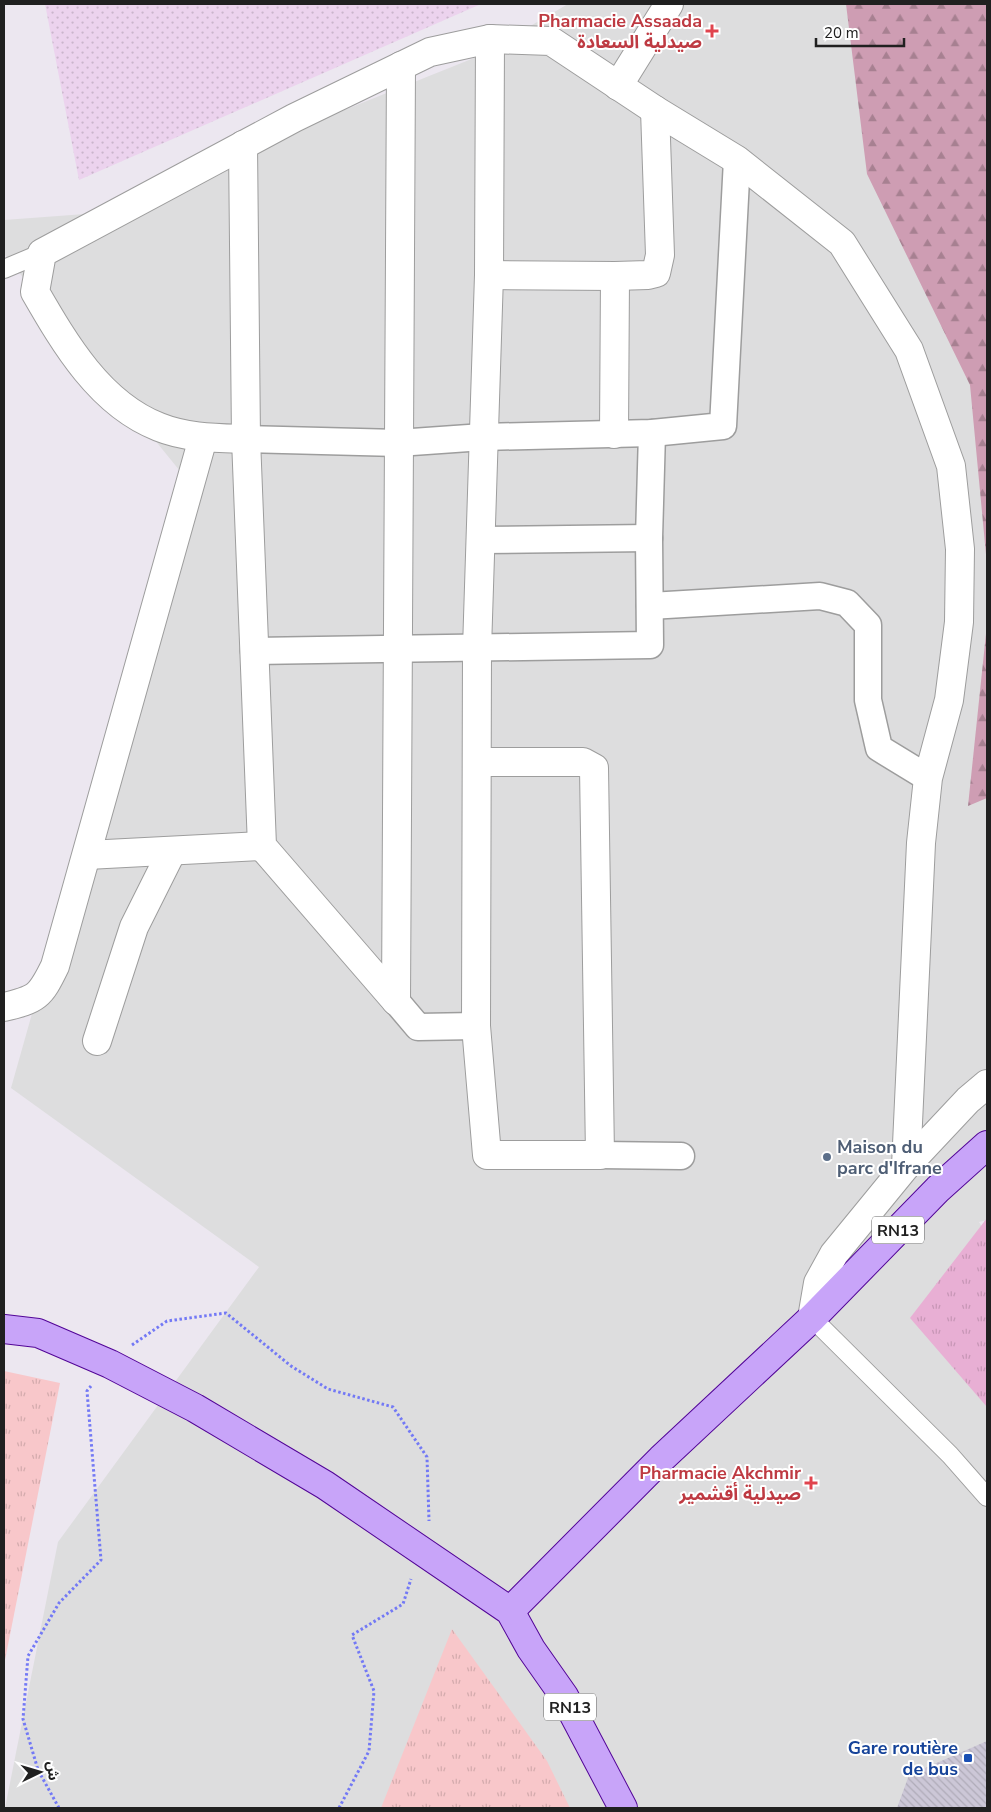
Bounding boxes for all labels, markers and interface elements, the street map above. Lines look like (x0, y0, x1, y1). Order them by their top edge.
place label: Pharmacie Assaada صيدلية السعادة (538, 9, 702, 54)
scale bar (816, 15, 904, 47)
text: 20 m (824, 23, 859, 43)
marker: Pharmacie Assaada صيدلية السعادة (706, 25, 718, 37)
place label: Maison du parc d'Ifrane (837, 1135, 942, 1180)
marker: Maison du parc d'Ifrane (821, 1151, 833, 1163)
road number: RN13 (872, 1216, 924, 1244)
place label: Pharmacie Akchmir صيدلية أقشمير (639, 1461, 801, 1506)
marker: Pharmacie Akchmir صيدلية أقشمير (805, 1477, 817, 1489)
road number: RN13 (544, 1694, 596, 1720)
place label: Gare routière de bus (848, 1736, 958, 1781)
north arrow (15, 1747, 65, 1797)
marker: Gare routière de bus (962, 1752, 974, 1764)
text: ش (42, 1761, 63, 1781)

